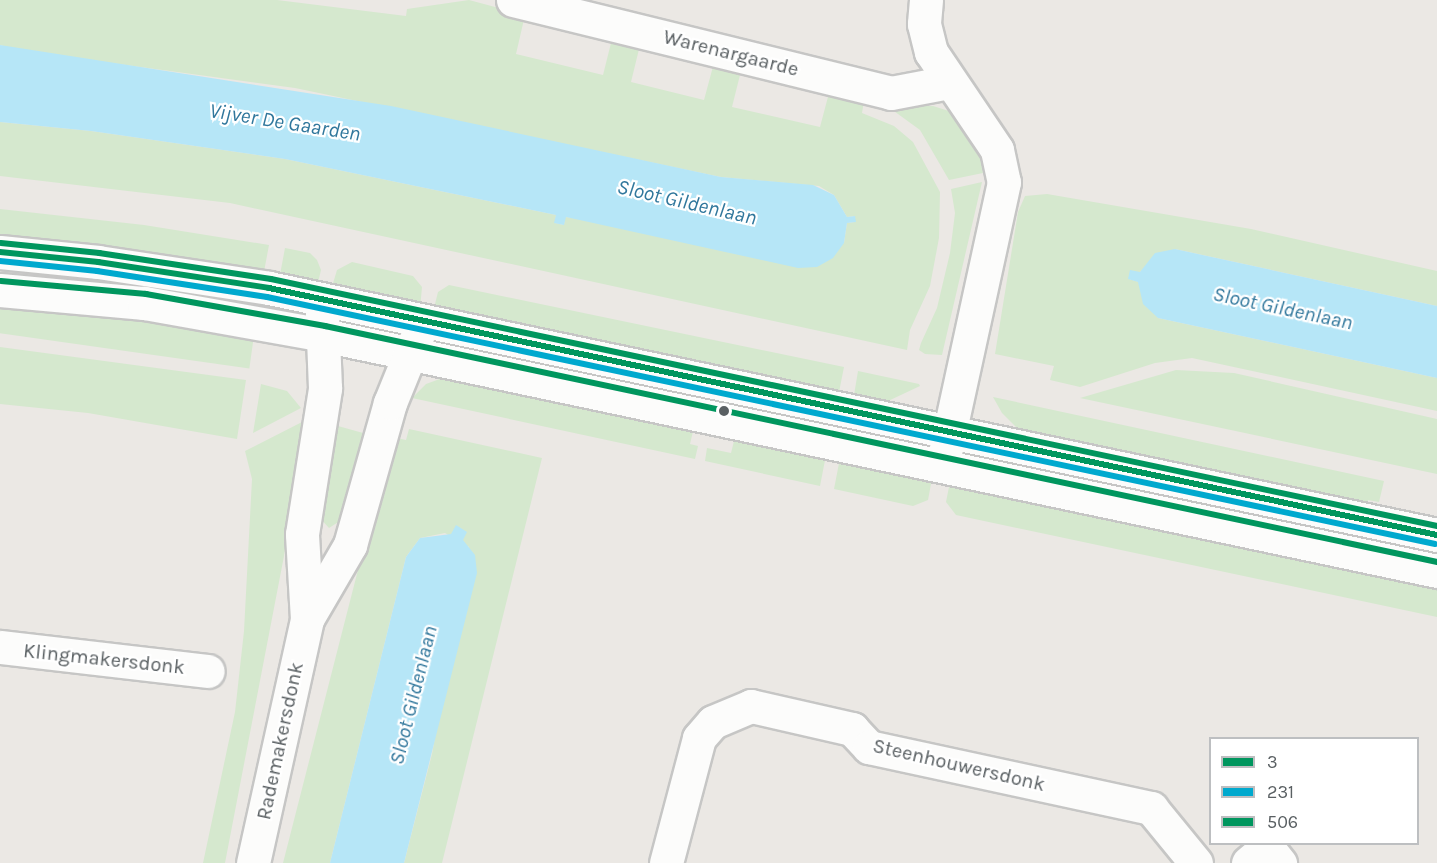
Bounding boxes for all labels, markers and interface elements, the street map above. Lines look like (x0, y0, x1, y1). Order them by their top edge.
street label: Warenargaarde (661, 25, 801, 81)
water label: Vijver De Gaarden (208, 98, 362, 146)
water label: Sloot Gildenlaan (615, 174, 759, 230)
water label: Sloot Gildenlaan (1211, 281, 1355, 335)
unlabelled marker (718, 405, 730, 417)
water label: Sloot Gildenlaan (384, 623, 442, 767)
street label: Klingmakersdonk (22, 639, 186, 679)
street label: Rademakersdonk (252, 660, 308, 822)
street label: Steenhouwersdonk (871, 734, 1047, 796)
legend (1209, 737, 1419, 845)
text: 3 (1267, 751, 1278, 773)
text: 231 (1267, 781, 1294, 803)
text: 506 (1267, 811, 1298, 833)

